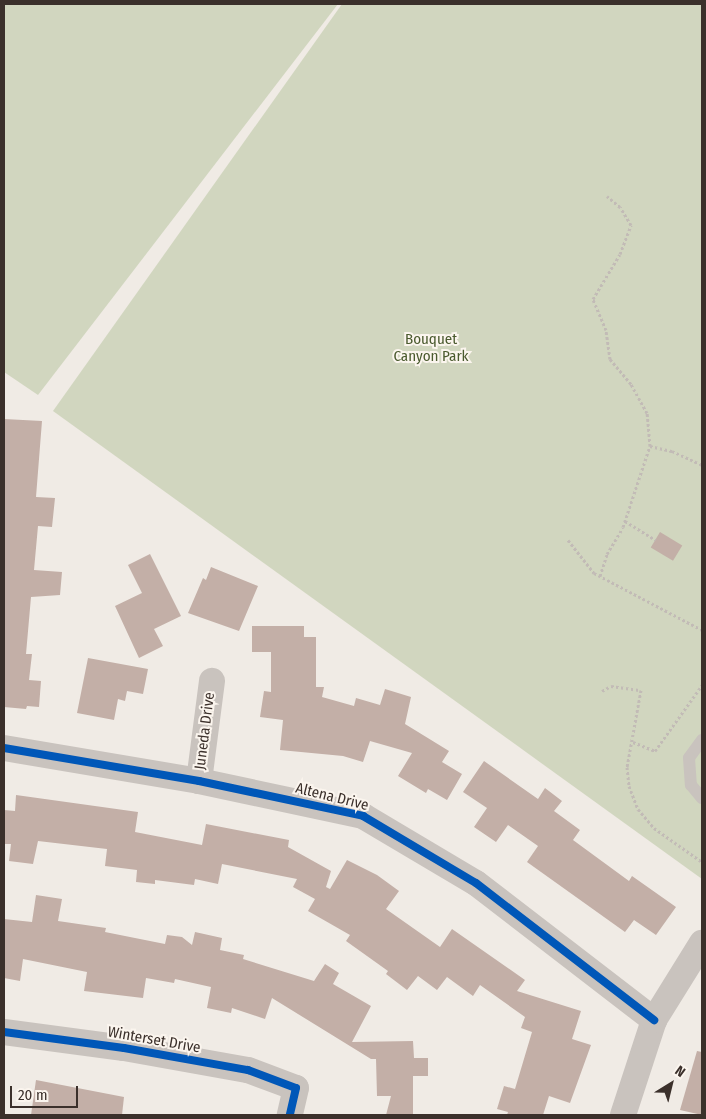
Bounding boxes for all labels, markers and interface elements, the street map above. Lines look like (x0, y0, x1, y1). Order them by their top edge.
park label: Bouquet Canyon Park (393, 330, 469, 365)
street label: Juneda Drive (191, 691, 219, 771)
street label: Altena Drive (294, 779, 370, 815)
street label: Winterset Drive (106, 1023, 202, 1057)
north arrow (646, 1059, 696, 1109)
text: N (672, 1062, 688, 1081)
scale bar (12, 1076, 80, 1108)
text: 20 m (18, 1086, 48, 1104)

